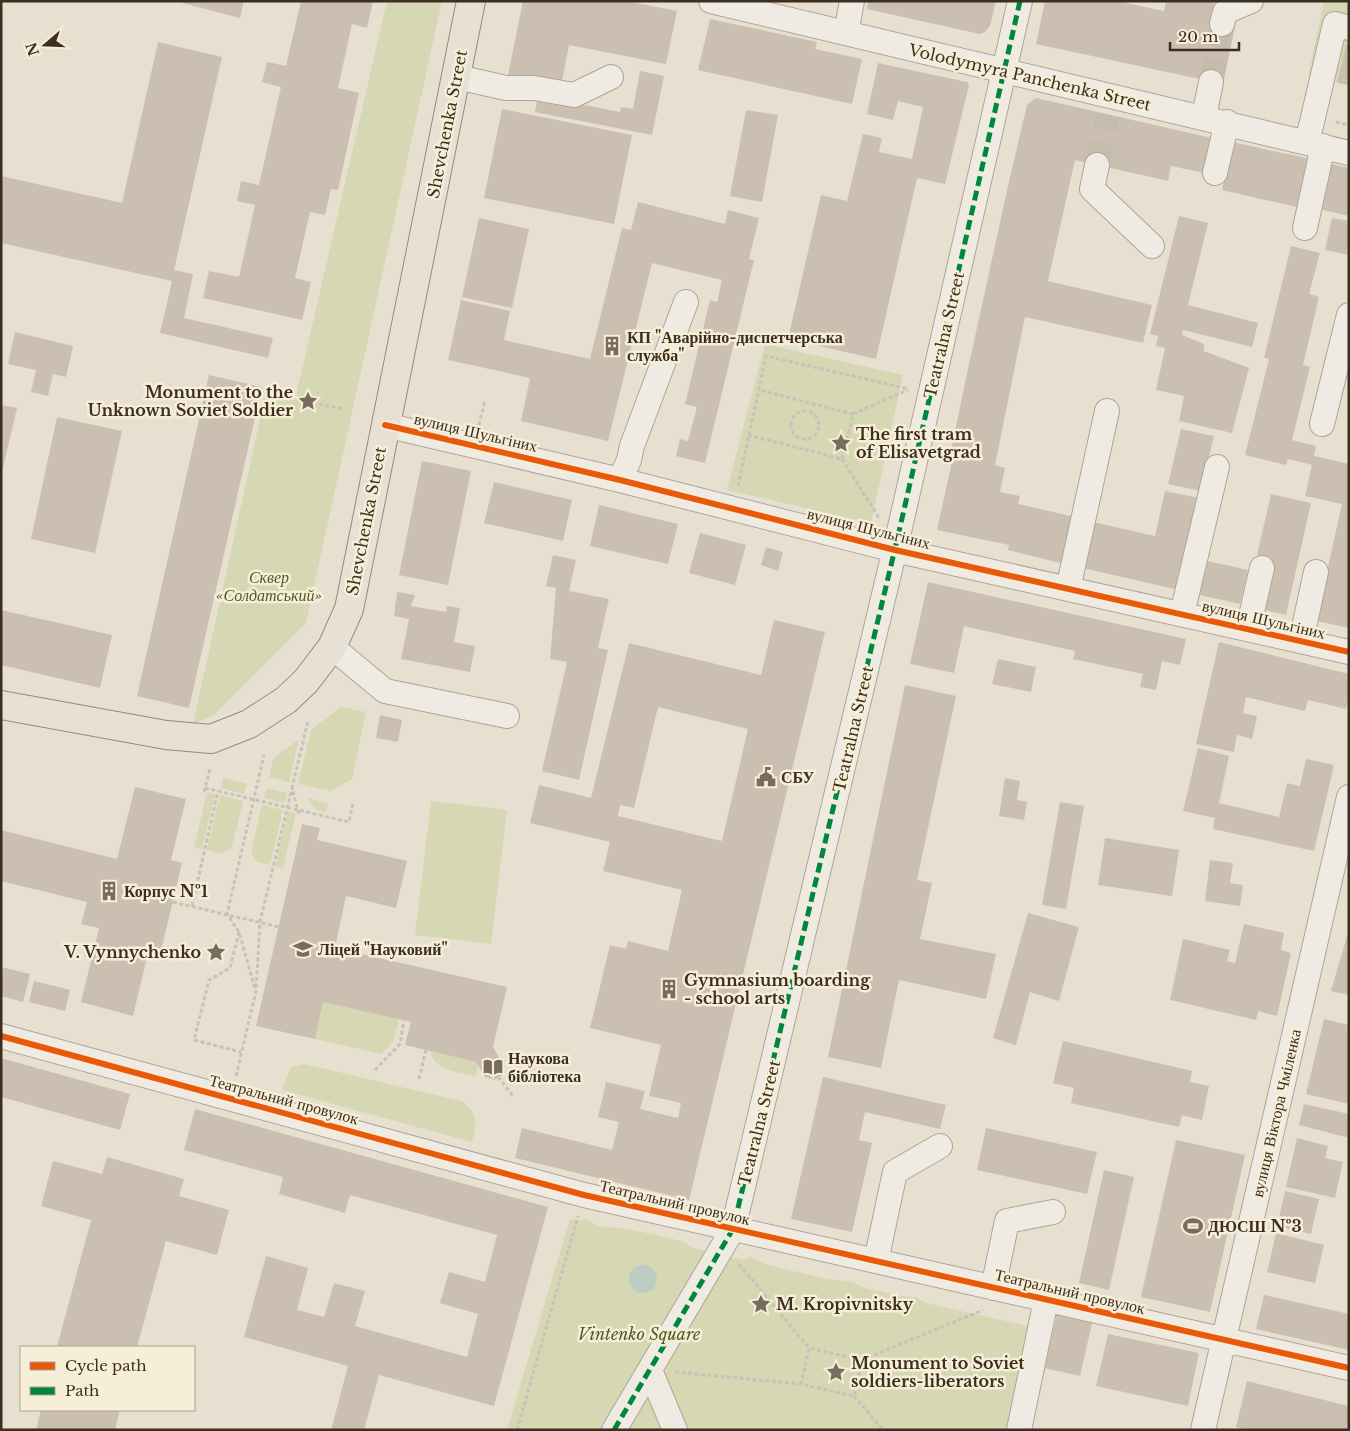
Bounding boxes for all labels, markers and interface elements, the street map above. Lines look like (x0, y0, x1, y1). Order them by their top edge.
north arrow (20, 20, 70, 70)
scale bar (1170, 20, 1239, 52)
text: 20 m (1178, 27, 1218, 46)
street label: Volodymyra Panchenka Street (906, 39, 1153, 115)
text: N (22, 40, 43, 58)
street label: Shevchenka Street (423, 48, 471, 200)
street label: Teatralna Street (920, 270, 968, 400)
place label: КП "Аварійно-диспетчерська служба" (627, 327, 843, 365)
building icon: КП "Аварійно-диспетчерська служба" (601, 335, 623, 357)
place label: Monument to the Unknown Soviet Soldier (88, 382, 293, 420)
place icon: Monument to the Unknown Soviet Soldier (297, 390, 319, 412)
street label: вулиця Шульгіних (412, 408, 540, 456)
place label: The first tram of Elisavetgrad (856, 424, 981, 462)
place icon: The first tram of Elisavetgrad (830, 432, 852, 454)
street label: Shevchenka Street (342, 445, 390, 597)
street label: вулиця Шульгіних (805, 503, 933, 553)
park label: Сквер «Солдатський» (216, 567, 322, 605)
street label: вулиця Шульгіних (1200, 595, 1328, 643)
street label: Teatralna Street (829, 664, 877, 794)
public building icon: СБУ (755, 766, 777, 788)
place label: СБУ (781, 767, 815, 787)
building icon: Корпус №1 (98, 880, 120, 902)
place label: Корпус №1 (124, 881, 208, 901)
school or university icon: Ліцей "Науковий" (292, 938, 314, 960)
place label: Ліцей "Науковий" (318, 939, 448, 959)
place icon: V. Vynnychenko (205, 941, 227, 963)
place label: V. Vynnychenko (63, 942, 201, 962)
place label: Gymnasium boarding - school arts (684, 970, 871, 1008)
building icon: Gymnasium boarding - school arts (658, 978, 680, 1000)
street label: вулиця Віктора Чміленка (1247, 1027, 1305, 1199)
place label: Наукова бібліотека (508, 1048, 581, 1086)
library icon: Наукова бібліотека (482, 1056, 504, 1078)
street label: Teatralna Street (734, 1058, 784, 1188)
street label: Театральний провулок (207, 1069, 361, 1129)
street label: Театральний провулок (598, 1175, 752, 1229)
sports icon: ДЮСШ №3 (1182, 1215, 1204, 1237)
place label: ДЮСШ №3 (1208, 1216, 1302, 1236)
street label: Театральний провулок (993, 1264, 1147, 1318)
place icon: M. Kropivnitsky (750, 1293, 772, 1315)
place label: M. Kropivnitsky (776, 1294, 914, 1314)
park label: Vintenko Square (578, 1324, 701, 1344)
legend (20, 1346, 195, 1411)
place label: Monument to Soviet soldiers-liberators (851, 1353, 1025, 1391)
text: Cycle path (65, 1356, 147, 1375)
place icon: Monument to Soviet soldiers-liberators (825, 1361, 847, 1383)
text: Path (65, 1381, 99, 1400)

